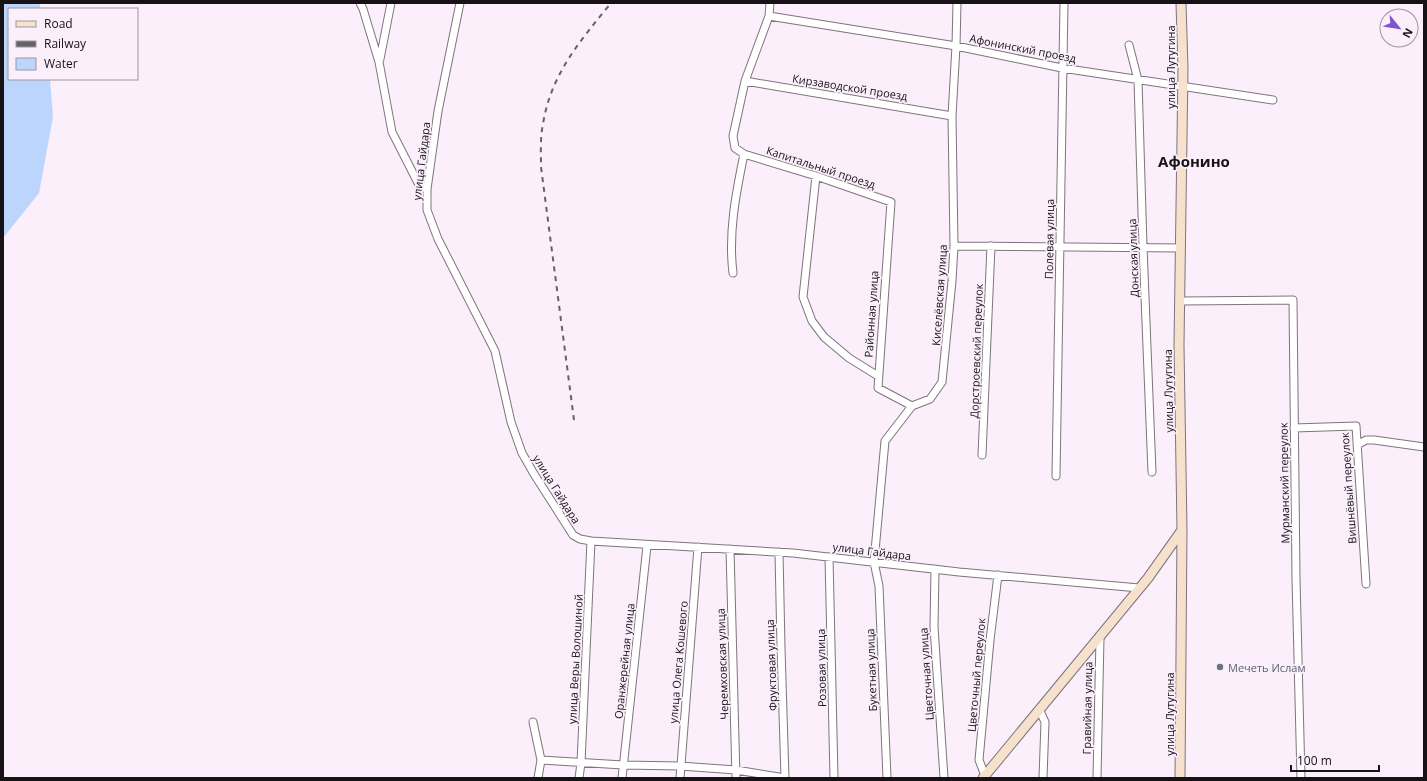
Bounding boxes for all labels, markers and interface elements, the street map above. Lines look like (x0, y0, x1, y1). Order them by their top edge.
legend (8, 8, 138, 80)
north arrow (1379, 8, 1419, 48)
text: Road (44, 15, 73, 32)
street label: улица Лутугина (1163, 25, 1178, 109)
text: N (1399, 26, 1417, 41)
street label: Афонинский проезд (968, 30, 1078, 66)
text: Railway (44, 35, 87, 52)
text: Water (44, 55, 78, 72)
street label: Кирзаводской проезд (791, 70, 909, 104)
street label: улица Гайдара (409, 121, 433, 201)
street label: Капитальный проезд (764, 142, 878, 192)
district label: Афонино (1158, 151, 1230, 171)
street label: Полевая улица (1041, 199, 1057, 279)
street label: Донская улица (1124, 218, 1142, 298)
street label: Киселёвская улица (928, 244, 950, 346)
street label: Районная улица (860, 270, 882, 358)
street label: Дорстроевский переулок (966, 283, 986, 419)
street label: улица Лутугина (1160, 349, 1176, 433)
street label: Мурманский переулок (1275, 422, 1293, 544)
street label: Вишнёвый переулок (1337, 431, 1359, 544)
street label: улица Гайдара (530, 452, 584, 526)
street label: улица Гайдара (832, 539, 912, 563)
street label: улица Веры Волошиной (564, 594, 586, 724)
street label: улица Олега Кошевого (665, 600, 691, 724)
street label: Оранжерейная улица (610, 602, 638, 720)
street label: Черемховская улица (713, 608, 731, 720)
street label: Цветочный переулок (964, 617, 988, 733)
street label: Фруктовая улица (762, 619, 780, 711)
street label: Цветочная улица (915, 627, 937, 721)
street label: Букетная улица (862, 628, 880, 712)
street label: Розовая улица (813, 629, 829, 707)
place label: Мечеть Ислам (1228, 660, 1306, 675)
street label: Гравийная улица (1079, 662, 1095, 754)
marker: Мечеть Ислам (1215, 662, 1225, 672)
street label: улица Лутугина (1162, 672, 1177, 756)
scale bar (1291, 747, 1379, 773)
text: 100 m (1297, 752, 1332, 769)

